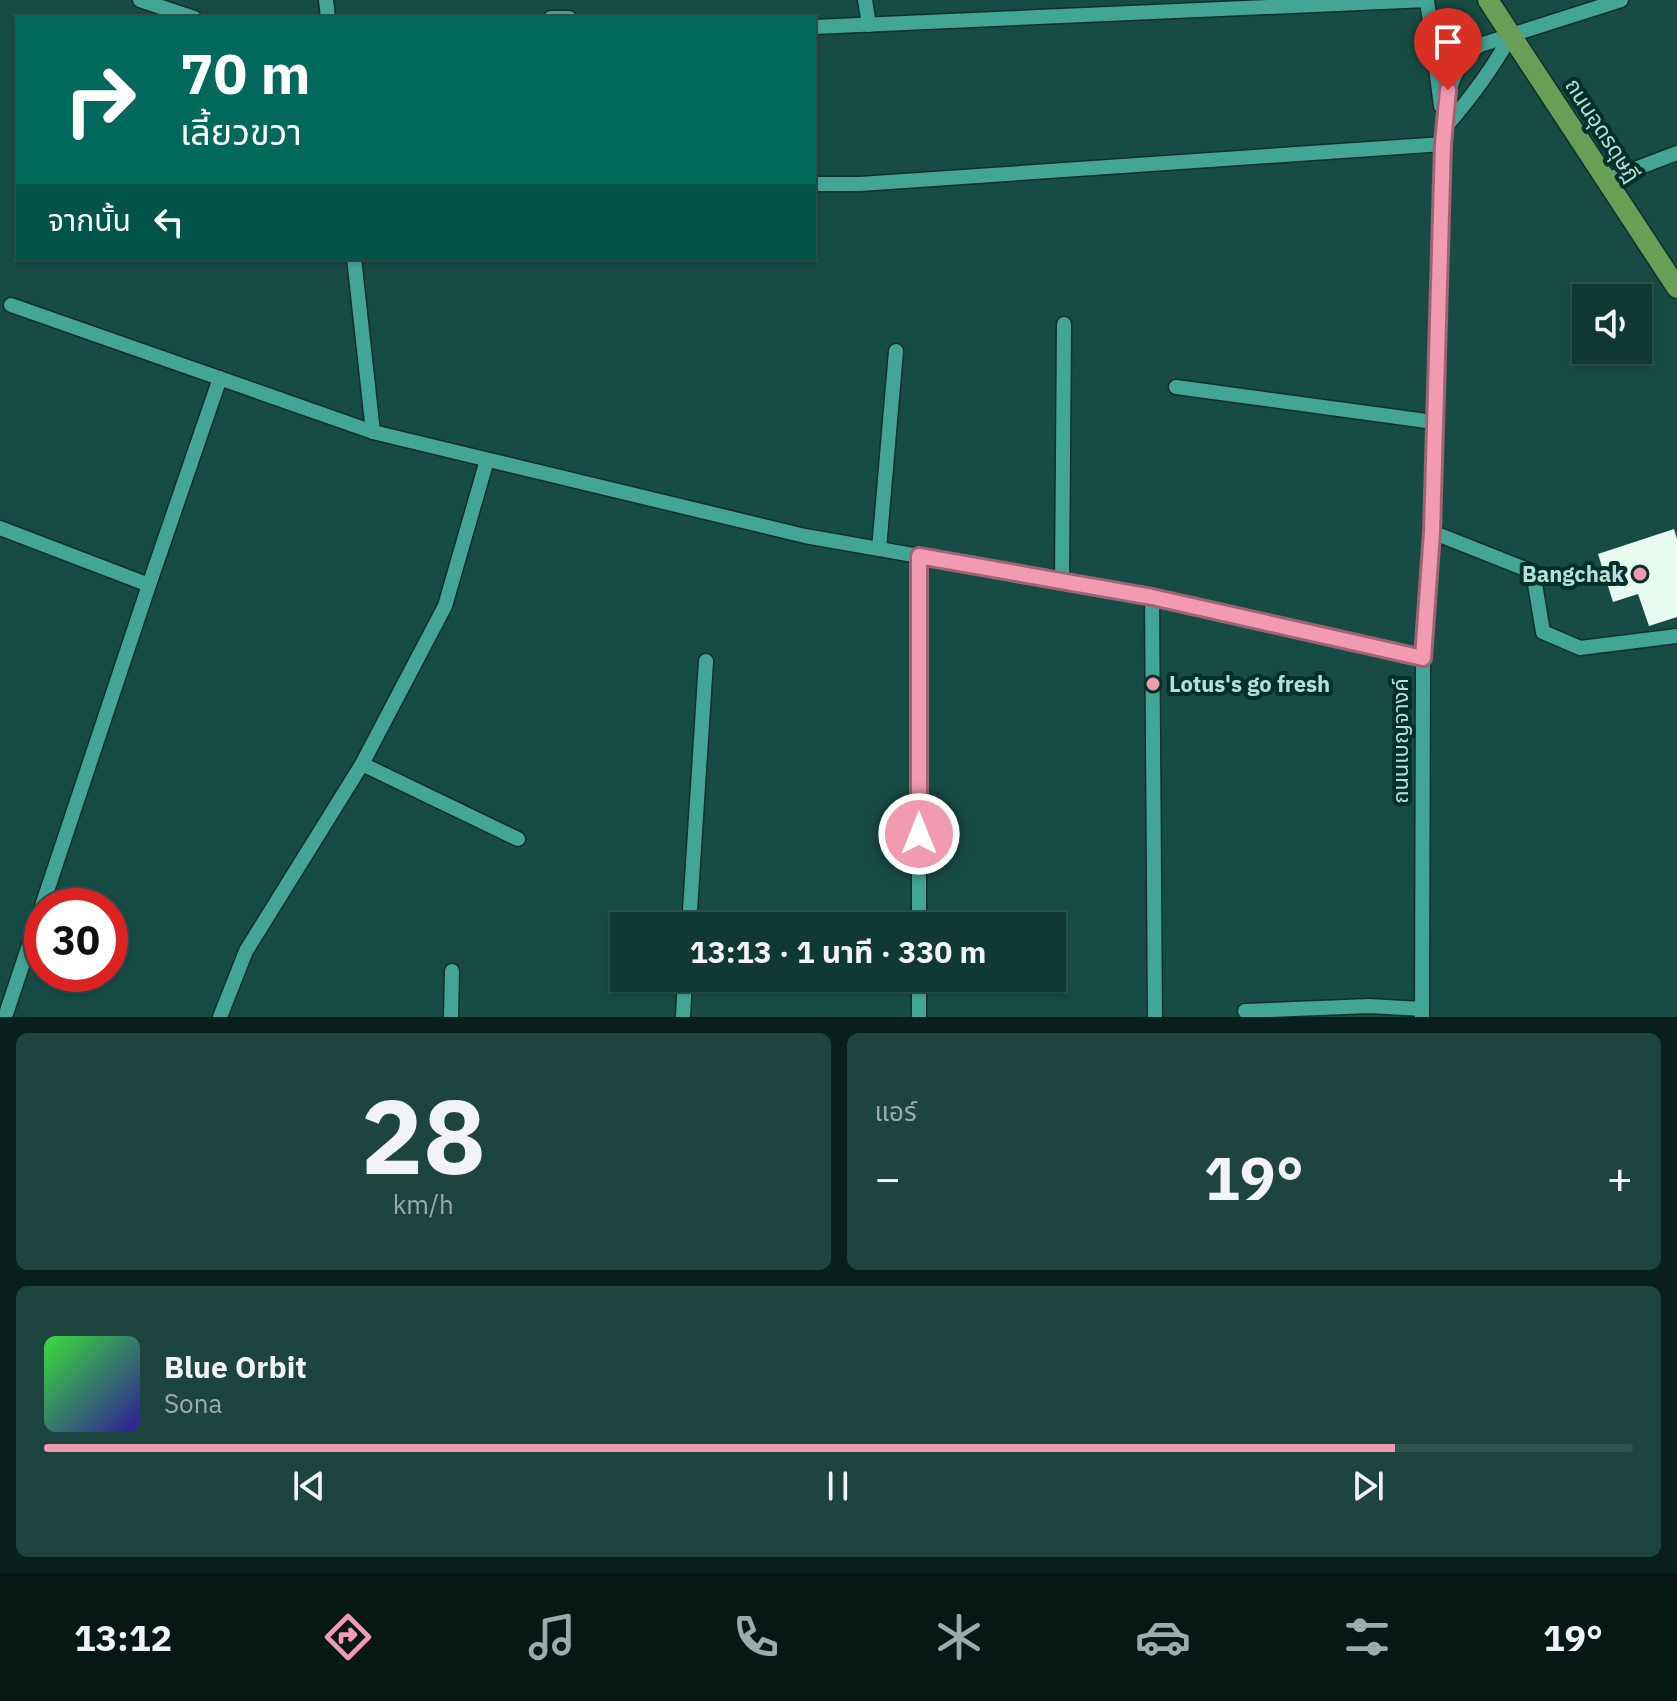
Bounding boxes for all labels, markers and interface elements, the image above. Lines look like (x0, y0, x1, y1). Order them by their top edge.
pin (1414, 8, 1482, 90)
icon: arrive (1426, 20, 1470, 64)
text: 70 m (180, 37, 310, 109)
icon: right (48, 48, 152, 152)
street label: ถนนอุดรดุษฎี (1559, 72, 1648, 187)
text: เลี้ยวขวา (180, 108, 302, 155)
text: จากนั้น (48, 200, 131, 239)
icon: left (147, 200, 191, 244)
map controls (1572, 284, 1652, 364)
button: sound (1572, 284, 1652, 364)
place label: Bangchak (1522, 559, 1624, 588)
marker: Bangchak (1631, 565, 1649, 583)
place label: Lotus's go fresh (1169, 669, 1330, 698)
marker: Lotus's go fresh (1144, 675, 1162, 693)
street label: ถนนเบญจางค์ (1385, 678, 1414, 804)
position arrow (877, 792, 961, 876)
speed limit sign: 30 (24, 888, 128, 992)
text: 13:13 · 1 นาที · 330 m (690, 932, 986, 971)
text: 28 (361, 1067, 486, 1203)
text: แอร์ (875, 1094, 917, 1128)
text: 19° (1204, 1138, 1304, 1217)
text: − (875, 1149, 901, 1206)
text: + (1607, 1149, 1633, 1206)
text: km/h (393, 1187, 454, 1221)
text: Blue Orbit (164, 1347, 307, 1386)
text: Sona (164, 1386, 222, 1420)
icon: previous (287, 1464, 331, 1508)
icon: pause (816, 1464, 860, 1508)
icon: next (1346, 1464, 1390, 1508)
icon: directions (320, 1609, 376, 1665)
icon: music (524, 1609, 580, 1665)
icon: phone (728, 1609, 784, 1665)
icon: climate (931, 1609, 987, 1665)
icon: car (1135, 1609, 1191, 1665)
icon: filters (1339, 1609, 1395, 1665)
text: 13:12 (74, 1614, 172, 1661)
text: 19° (1543, 1614, 1603, 1661)

